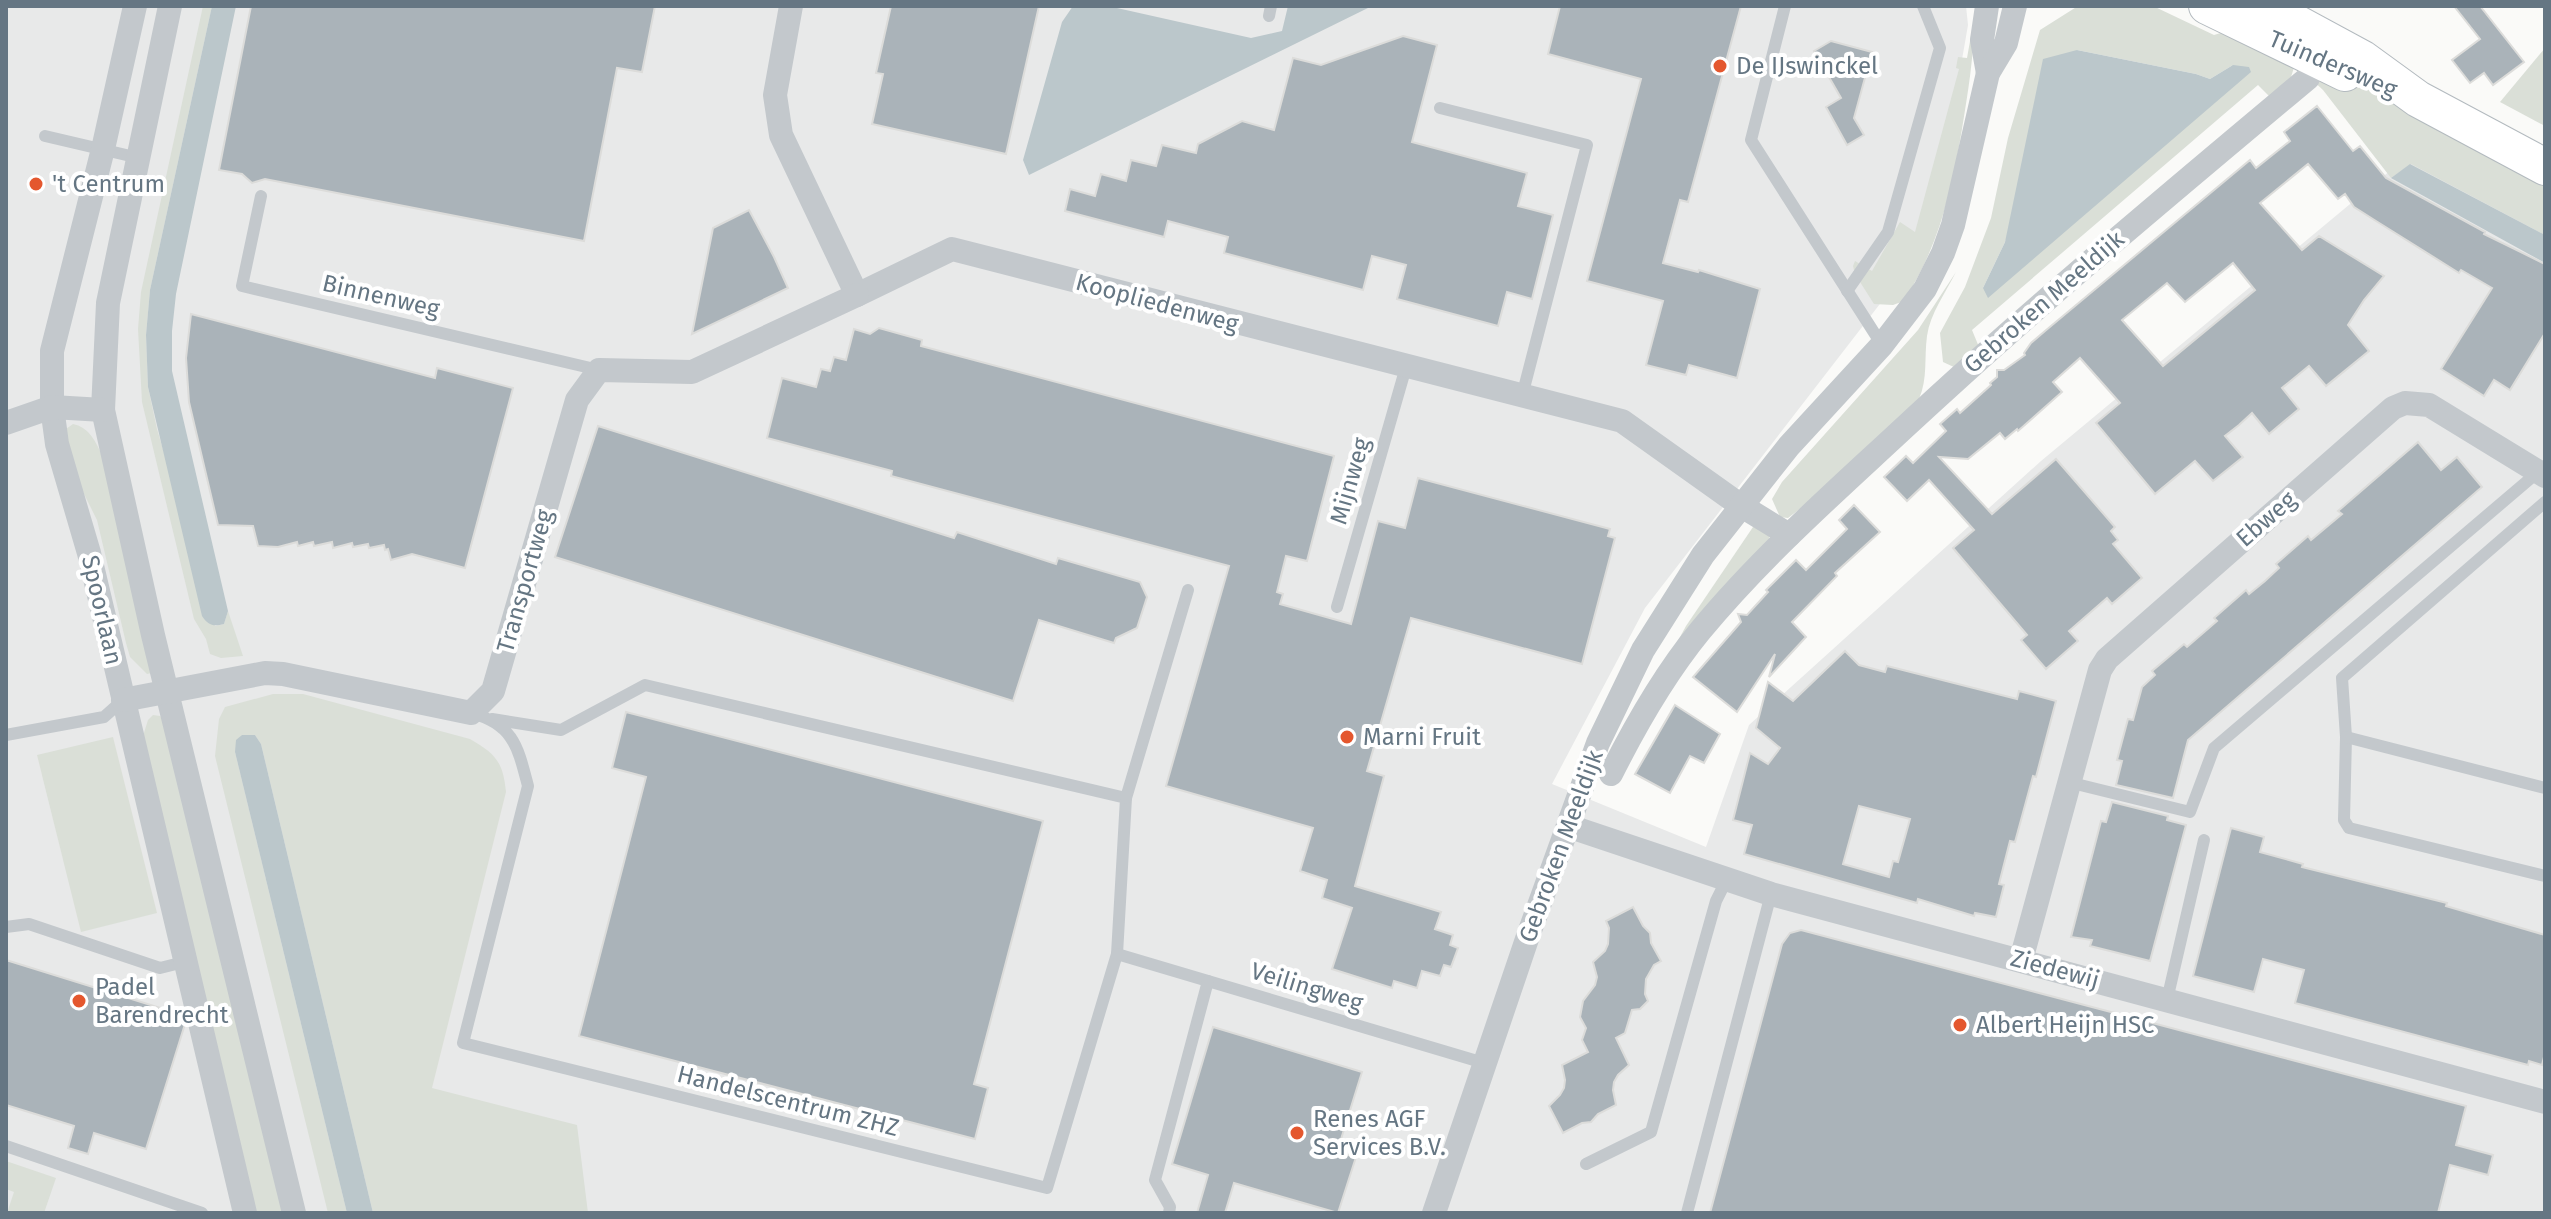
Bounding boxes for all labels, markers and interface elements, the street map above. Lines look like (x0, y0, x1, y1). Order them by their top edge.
street label: Tuindersweg (2265, 24, 2402, 104)
place label: De IJswinckel (1736, 52, 1878, 80)
marker: De IJswinckel (1711, 57, 1729, 75)
place label: 't Centrum (52, 170, 165, 198)
marker: 't Centrum (27, 175, 45, 193)
street label: Gebroken Meeldijk (1958, 225, 2130, 379)
street label: Koopliedenweg (1073, 268, 1242, 338)
street label: Binnenweg (320, 269, 443, 323)
street label: Mijnweg (1324, 434, 1376, 528)
street label: Ebweg (2230, 485, 2302, 552)
street label: Transportweg (491, 506, 559, 656)
street label: Spoorlaan (76, 552, 128, 668)
place label: Marni Fruit (1363, 723, 1481, 751)
marker: Marni Fruit (1338, 728, 1356, 746)
street label: Gebroken Meeldijk (1513, 745, 1609, 946)
street label: Ziedewij (2008, 944, 2102, 994)
street label: Veilingweg (1248, 957, 1367, 1017)
place label: Padel Barendrecht (95, 973, 229, 1029)
marker: Padel Barendrecht (70, 992, 88, 1010)
place label: Albert Heijn HSC (1976, 1011, 2155, 1039)
marker: Albert Heijn HSC (1951, 1016, 1969, 1034)
street label: Handelscentrum ZHZ (674, 1060, 902, 1142)
place label: Renes AGF Services B.V. (1313, 1105, 1446, 1161)
marker: Renes AGF Services B.V. (1288, 1124, 1306, 1142)

